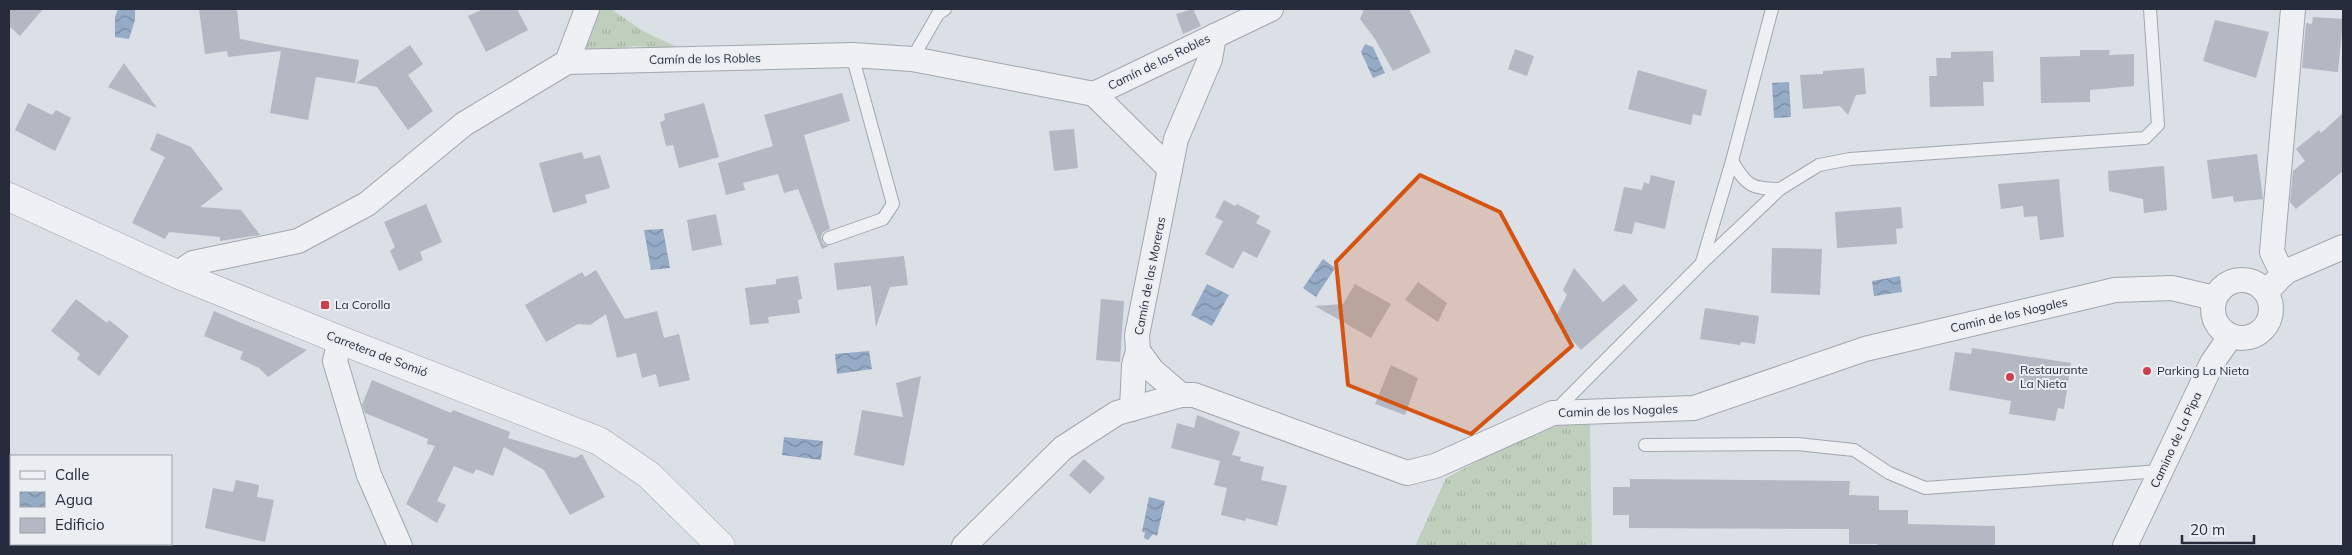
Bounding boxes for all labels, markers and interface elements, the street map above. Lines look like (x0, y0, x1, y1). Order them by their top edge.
street label: Camín de los Robles (1105, 30, 1212, 93)
street label: Camín de los Robles (649, 50, 761, 67)
street label: Camín de las Moreras (1131, 215, 1168, 336)
street label: Camin de los Nogales (1949, 294, 2069, 335)
place label: La Corolla (335, 297, 391, 312)
marker: La Corolla (319, 299, 331, 311)
street label: Carretera de Somió (324, 327, 430, 380)
place label: Restaurante La Nieta (2020, 362, 2088, 391)
place label: Parking La Nieta (2157, 363, 2249, 378)
marker: Parking La Nieta (2141, 365, 2153, 377)
marker: Restaurante La Nieta (2004, 371, 2016, 383)
street label: Camino de La Pipa (2147, 389, 2204, 490)
street label: Camin de los Nogales (1558, 401, 1678, 420)
legend (10, 455, 172, 545)
text: Calle (55, 465, 89, 484)
text: Agua (55, 490, 93, 509)
scale bar (2182, 512, 2254, 544)
text: Edificio (55, 515, 105, 534)
text: 20 m (2190, 520, 2225, 539)

